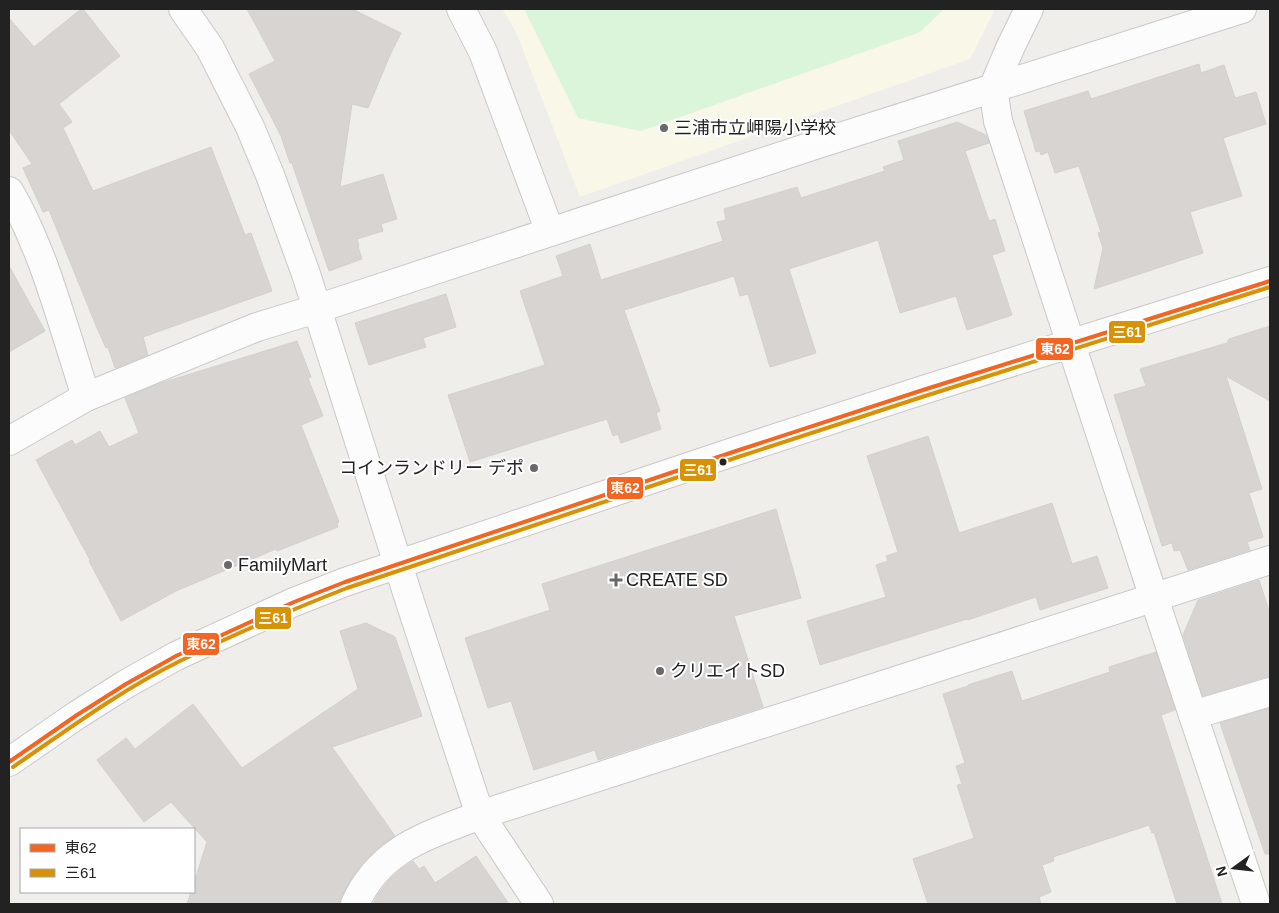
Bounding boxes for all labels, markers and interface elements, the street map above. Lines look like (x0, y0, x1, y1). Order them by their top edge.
place label: 三浦市立岬陽小学校 (674, 118, 836, 138)
marker: 三浦市立岬陽小学校 (658, 122, 670, 134)
line badge: 三61 (1108, 320, 1146, 344)
text: 三61 (1112, 324, 1142, 340)
line badge: 東62 (1035, 337, 1074, 361)
text: 東62 (1040, 341, 1070, 357)
unlabelled marker (718, 457, 728, 467)
place label: コインランドリー デポ (339, 458, 524, 478)
line badge: 三61 (679, 458, 717, 482)
marker: コインランドリー デポ (528, 462, 540, 474)
text: 三61 (683, 462, 713, 478)
line badge: 東62 (606, 476, 644, 500)
text: 東62 (610, 480, 640, 496)
place label: FamilyMart (238, 555, 327, 575)
marker: FamilyMart (222, 559, 234, 571)
place label: CREATE SD (626, 570, 728, 590)
marker: CREATE SD (610, 574, 622, 586)
line badge: 三61 (254, 606, 292, 630)
text: 三61 (258, 610, 288, 626)
line badge: 東62 (182, 632, 220, 656)
text: 東62 (186, 636, 216, 652)
place label: クリエイトSD (670, 661, 785, 681)
marker: クリエイトSD (654, 665, 666, 677)
legend (20, 828, 195, 893)
text: 東62 (65, 839, 97, 856)
north arrow (1209, 843, 1259, 893)
text: 三61 (65, 864, 97, 881)
text: N (1212, 864, 1230, 878)

